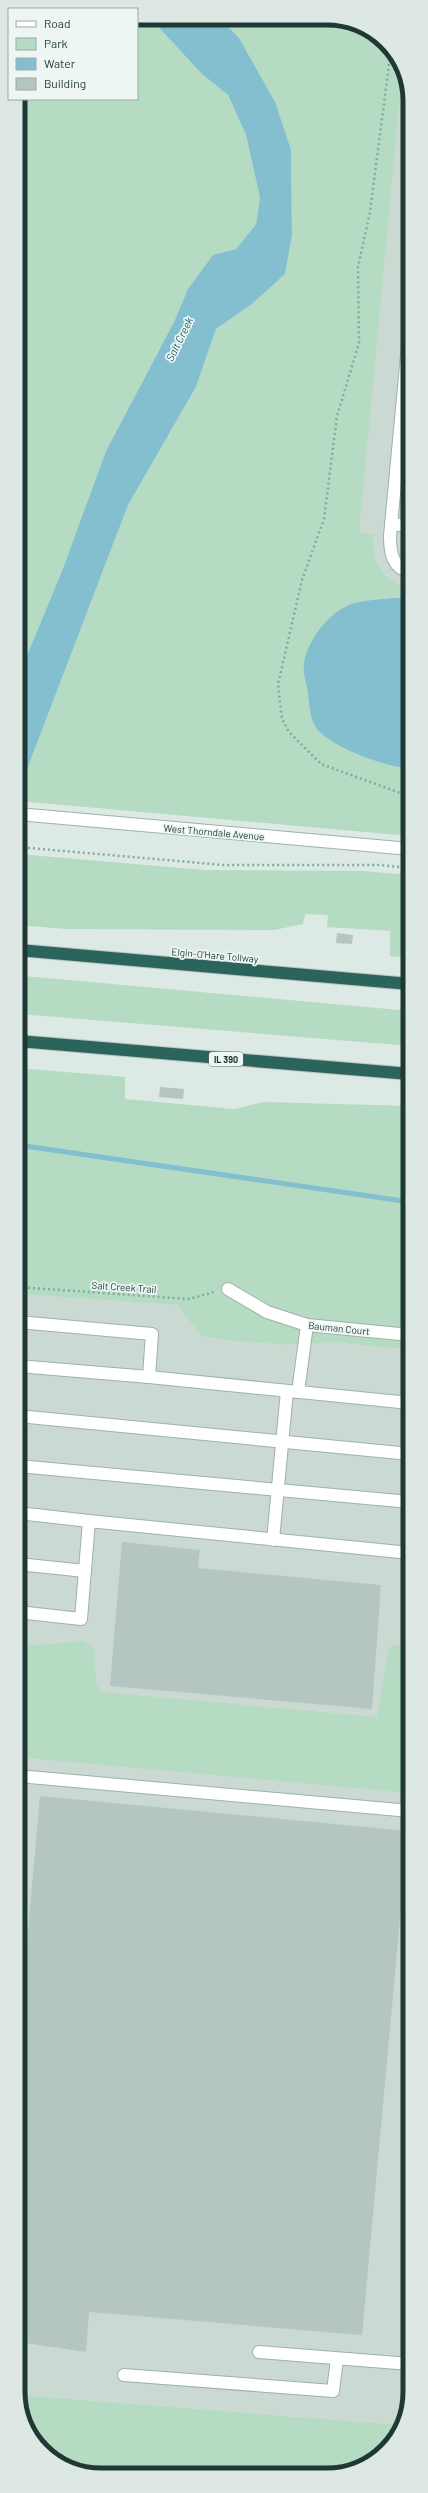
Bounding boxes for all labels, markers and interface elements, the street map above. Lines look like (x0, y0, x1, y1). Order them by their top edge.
legend (8, 8, 138, 100)
text: Road (44, 16, 71, 30)
text: Park (44, 36, 68, 50)
text: Water (44, 56, 76, 70)
text: Building (44, 76, 86, 90)
water label: Salt Creek (163, 314, 196, 363)
street label: West Thorndale Avenue (163, 822, 265, 842)
street label: Elgin-O'Hare Tollway (171, 945, 259, 965)
road number: IL 390 (209, 1052, 243, 1066)
street label: Salt Creek Trail (91, 1279, 157, 1295)
street label: Bauman Court (308, 1319, 371, 1337)

